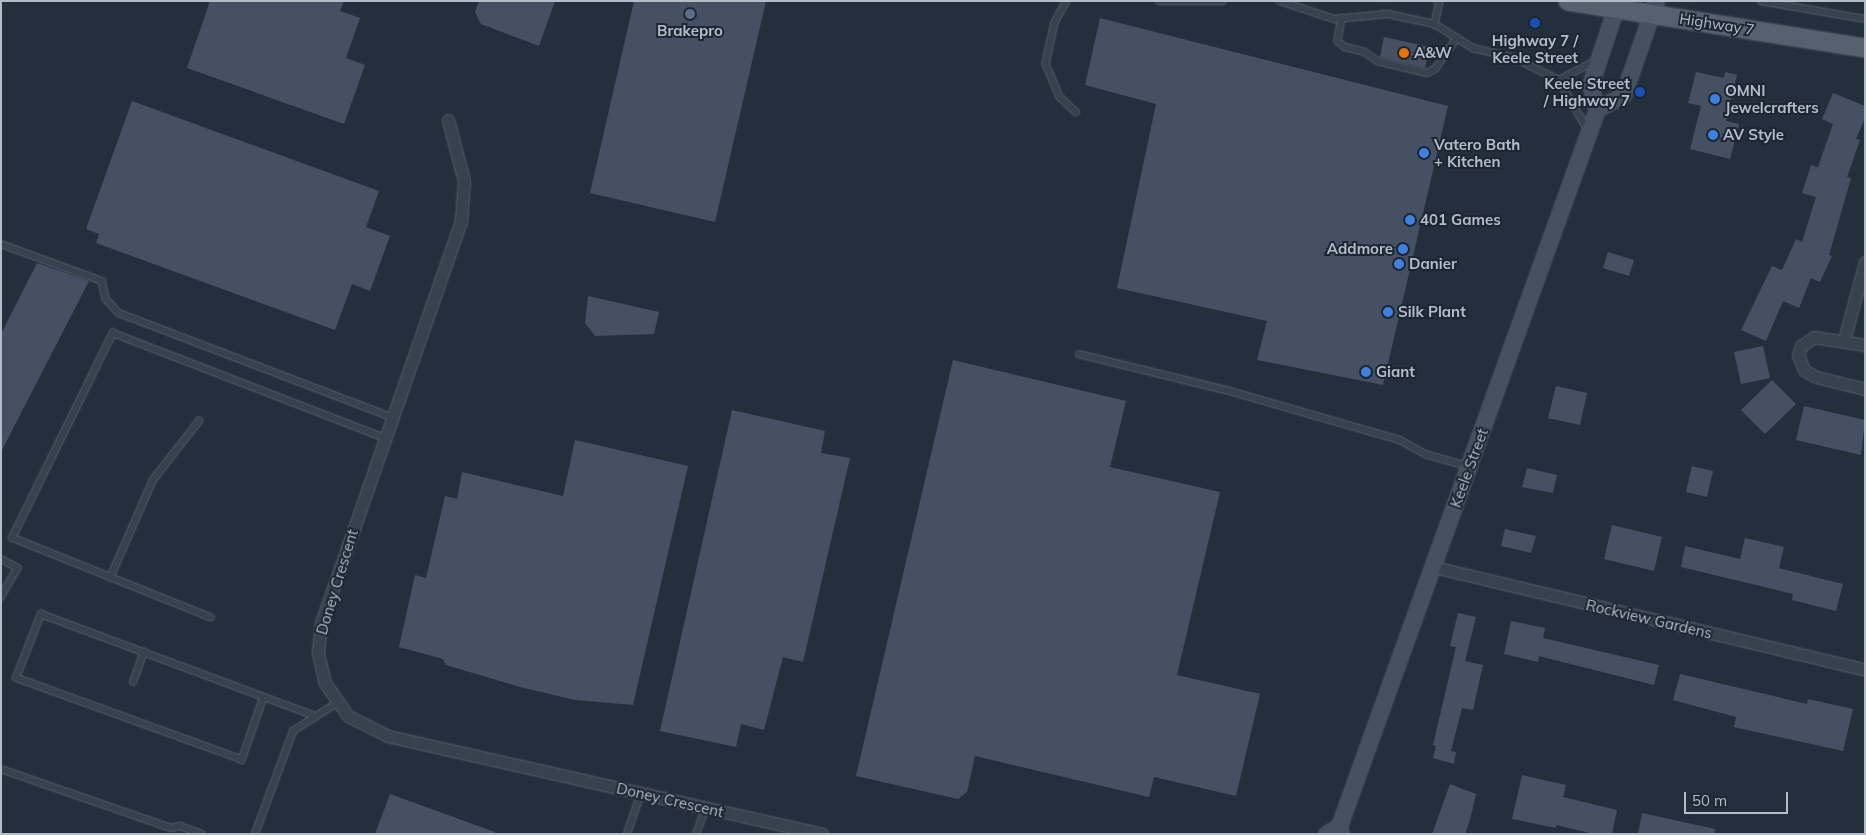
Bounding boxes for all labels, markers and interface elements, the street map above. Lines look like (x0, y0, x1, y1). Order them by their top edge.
marker: Brakepro (684, 8, 696, 20)
street label: Highway 7 (1678, 9, 1756, 39)
marker: Highway 7 / Keele Street (1529, 17, 1541, 29)
place label: Brakepro (657, 22, 723, 40)
place label: Highway 7 / Keele Street (1492, 31, 1578, 66)
place label: A&W (1414, 44, 1452, 62)
marker: A&W (1398, 47, 1410, 59)
place label: Keele Street / Highway 7 (1544, 74, 1630, 109)
place label: OMNI Jewelcrafters (1725, 81, 1819, 116)
marker: Keele Street / Highway 7 (1634, 86, 1646, 98)
marker: OMNI Jewelcrafters (1709, 93, 1721, 105)
place label: AV Style (1723, 126, 1784, 144)
marker: AV Style (1707, 129, 1719, 141)
place label: Vatero Bath + Kitchen (1434, 135, 1520, 170)
marker: Vatero Bath + Kitchen (1418, 147, 1430, 159)
place label: 401 Games (1420, 211, 1501, 229)
marker: 401 Games (1404, 214, 1416, 226)
place label: Addmore (1327, 240, 1393, 258)
marker: Addmore (1397, 243, 1409, 255)
place label: Danier (1409, 255, 1457, 273)
marker: Danier (1393, 258, 1405, 270)
place label: Silk Plant (1398, 303, 1466, 321)
marker: Silk Plant (1382, 306, 1394, 318)
place label: Giant (1376, 363, 1415, 381)
marker: Giant (1360, 366, 1372, 378)
street label: Keele Street (1446, 426, 1492, 510)
street label: Doney Crescent (312, 527, 362, 637)
street label: Rockview Gardens (1584, 596, 1714, 642)
street label: Doney Crescent (615, 779, 725, 821)
scale bar (1686, 782, 1790, 814)
text: 50 m (1692, 791, 1727, 810)

